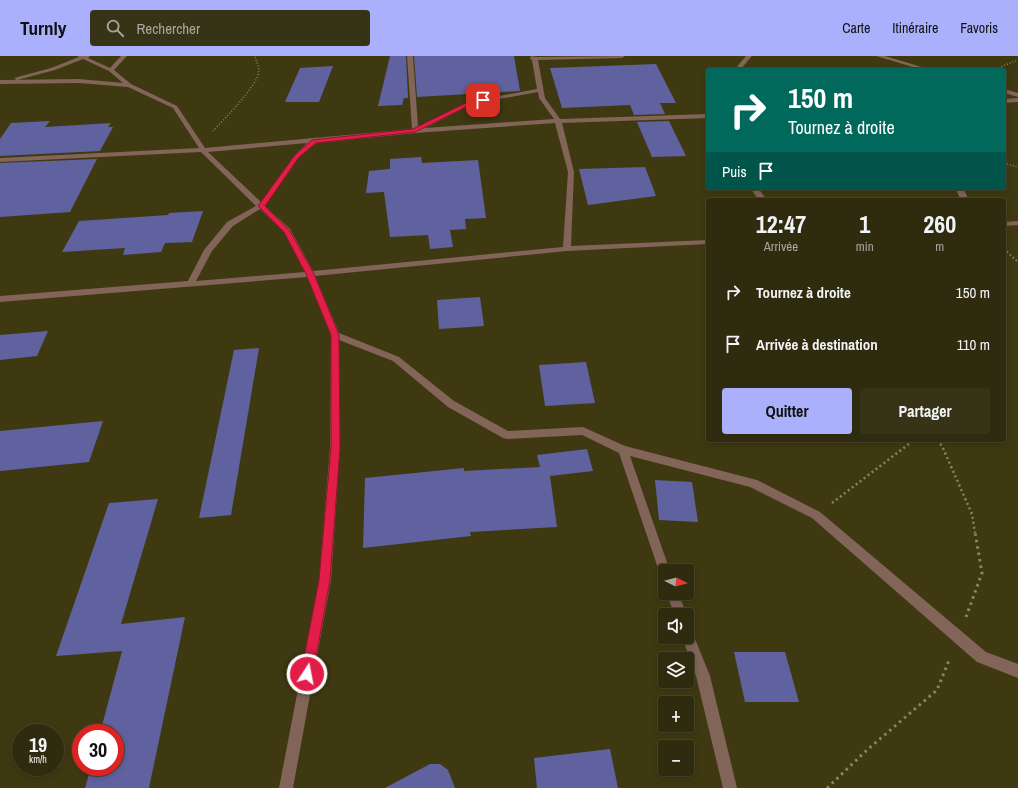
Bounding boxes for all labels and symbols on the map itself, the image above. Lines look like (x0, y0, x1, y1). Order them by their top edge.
pin (466, 83, 500, 117)
north arrow (658, 564, 694, 600)
position arrow (286, 653, 328, 695)
speed limit sign: 30 (72, 724, 124, 776)

